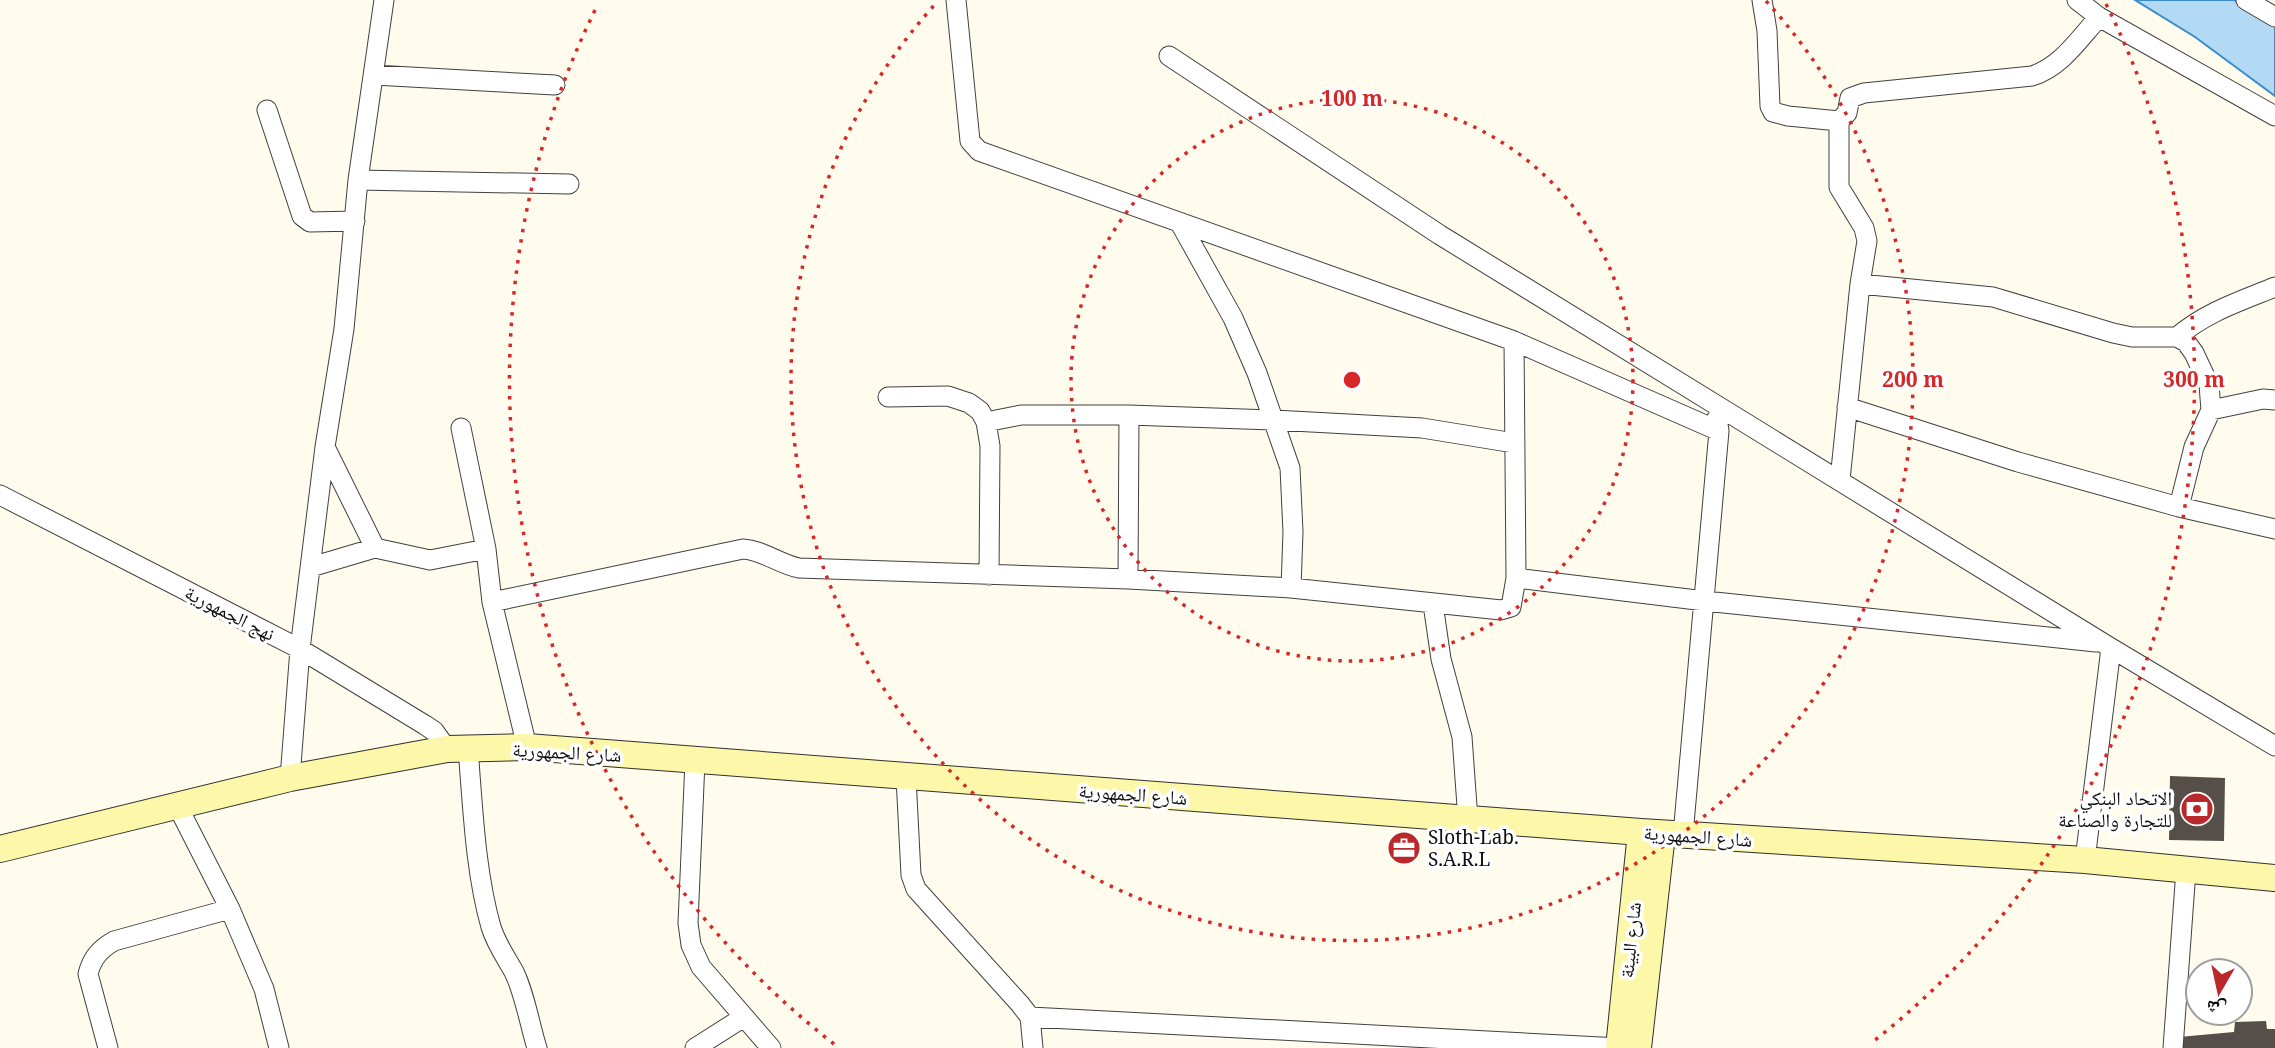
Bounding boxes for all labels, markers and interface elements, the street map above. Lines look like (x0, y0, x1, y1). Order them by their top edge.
text: 100 m (1321, 84, 1383, 112)
text: 200 m (1882, 365, 1944, 393)
text: 300 m (2163, 365, 2225, 393)
centre of rings (1340, 368, 1364, 392)
street label: نهج الجمهورية (181, 579, 279, 647)
street label: شارع الجمهورية (512, 736, 622, 768)
street label: شارع الجمهورية (1078, 777, 1188, 811)
place label: الاتحاد البنكي للتجارة والصناعة (2058, 785, 2172, 833)
bank icon: الاتحاد البنكي للتجارة والصناعة (2178, 790, 2216, 828)
street label: شارع الجمهورية (1643, 819, 1753, 853)
place label: Sloth-Lab. S.A.R.L (1428, 824, 1519, 872)
office icon: Sloth-Lab. S.A.R.L (1385, 829, 1423, 867)
street label: شارع البيئة (1613, 901, 1647, 979)
north arrow (2184, 957, 2254, 1027)
text: ش (2204, 994, 2228, 1023)

